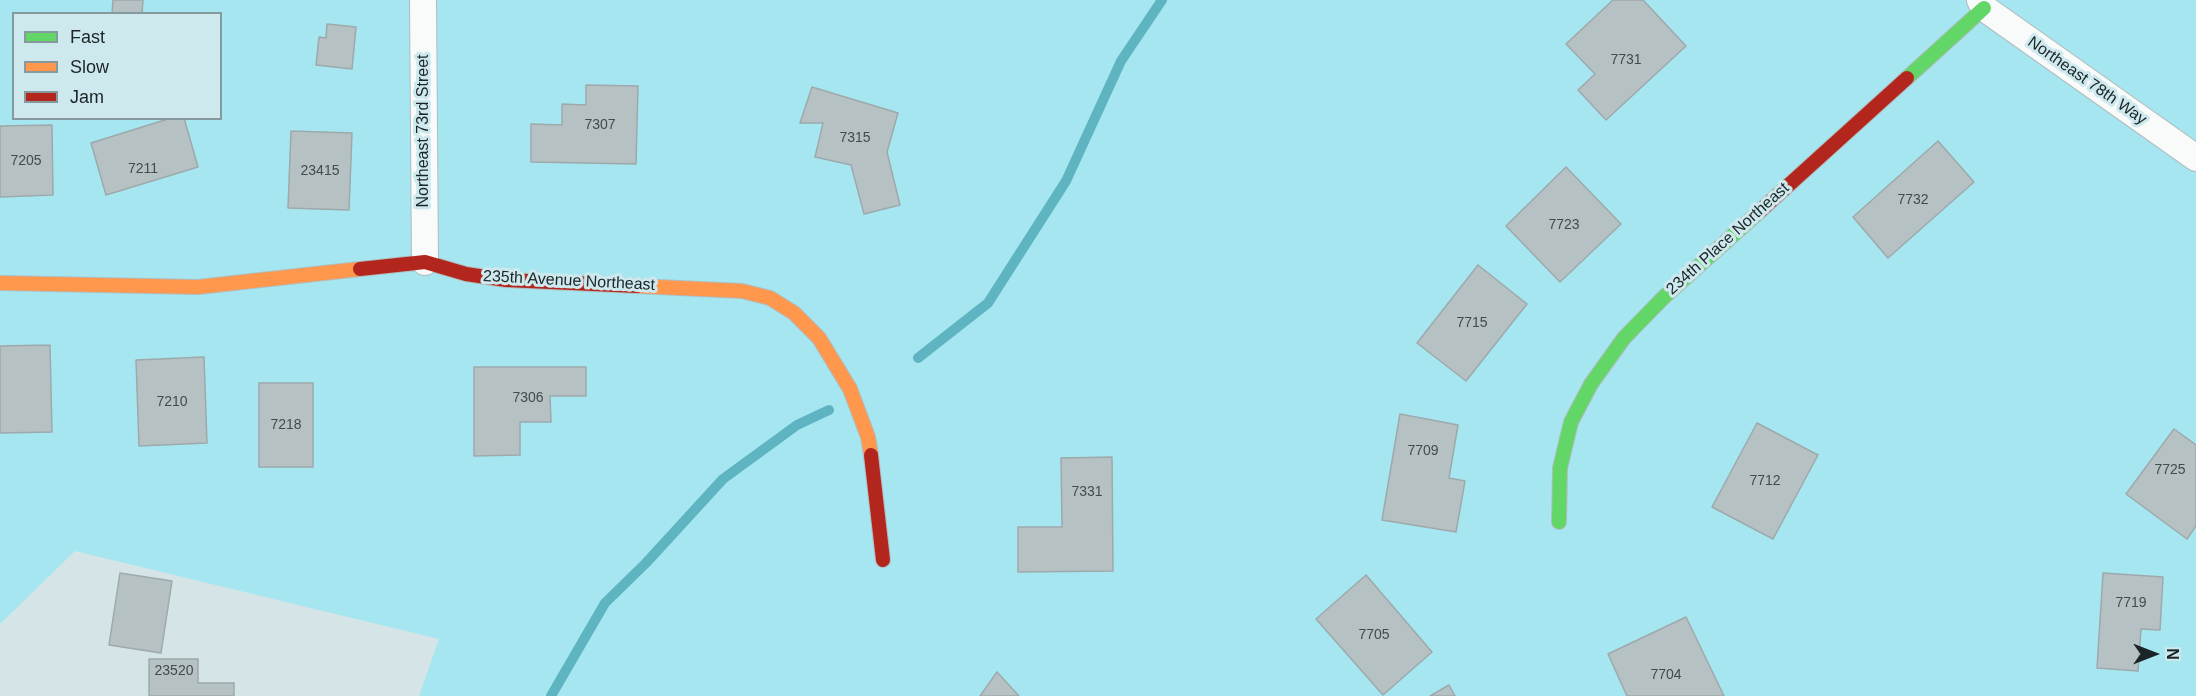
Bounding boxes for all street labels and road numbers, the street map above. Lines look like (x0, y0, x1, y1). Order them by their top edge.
street label: Northeast 78th Way (2024, 33, 2150, 129)
street label: Northeast 73rd Street (414, 55, 434, 207)
street label: 234th Place Northeast (1663, 179, 1793, 299)
street label: 235th Avenue Northeast (482, 267, 656, 295)

